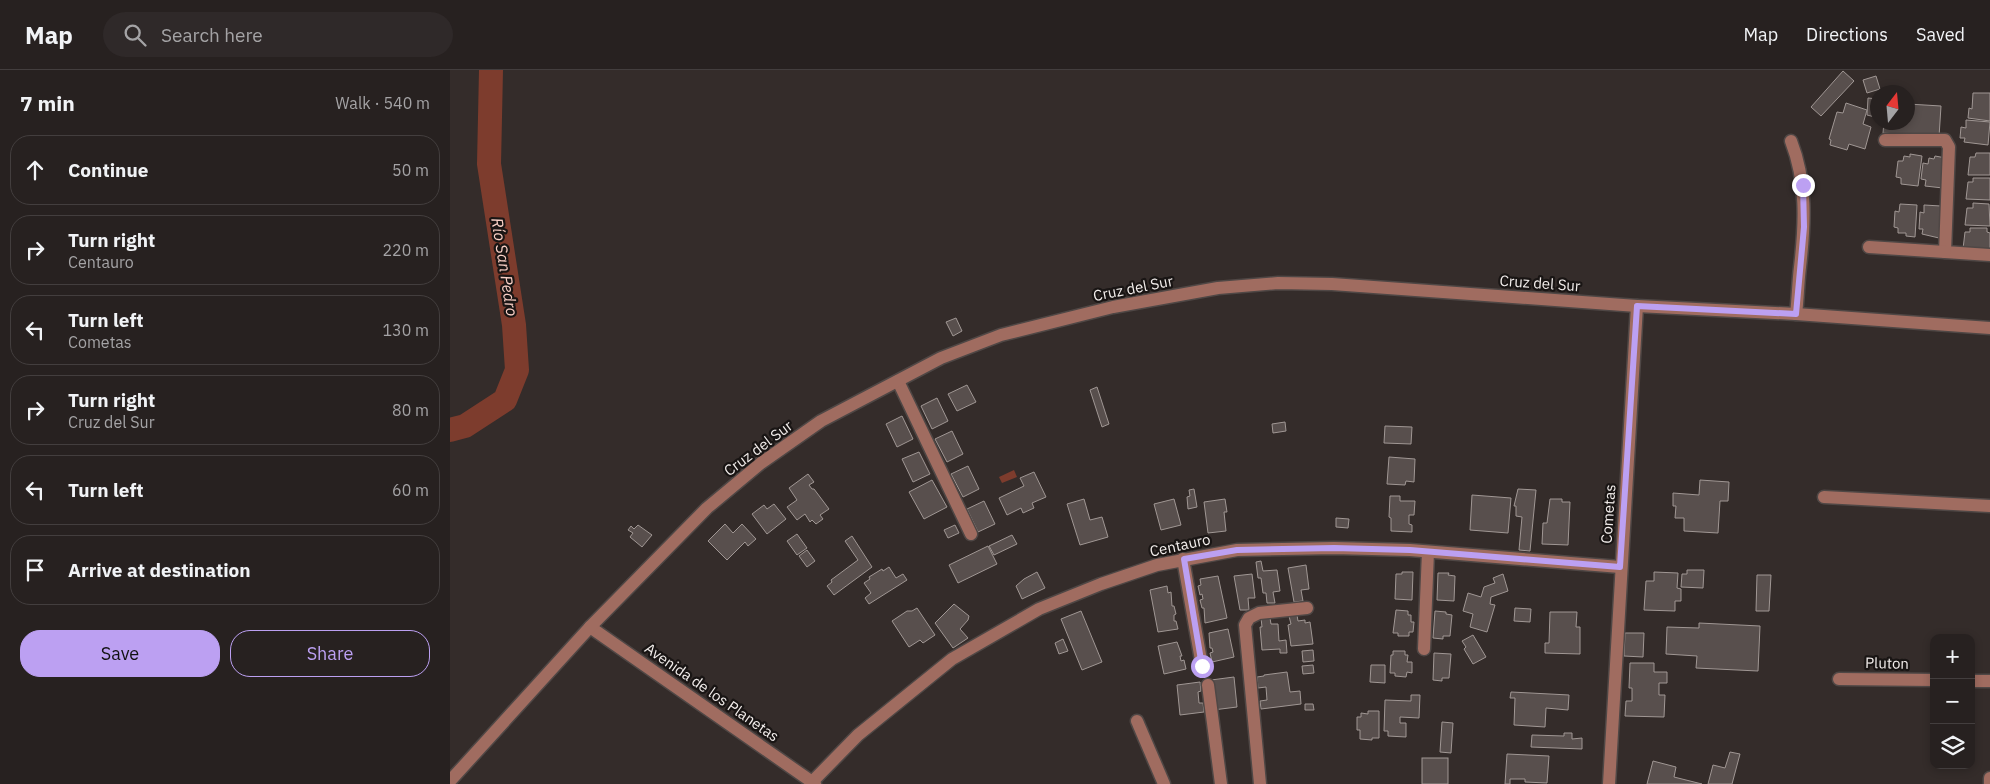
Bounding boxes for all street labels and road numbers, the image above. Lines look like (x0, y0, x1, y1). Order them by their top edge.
street label: Cruz del Sur (1091, 271, 1175, 305)
street label: Cruz del Sur (1499, 271, 1582, 295)
street label: Cruz del Sur (720, 416, 797, 480)
street label: Cometas (1596, 484, 1620, 544)
street label: Centauro (1148, 529, 1212, 561)
street label: Avenida de los Planetas (641, 638, 783, 746)
street label: Pluton (1865, 653, 1909, 673)

